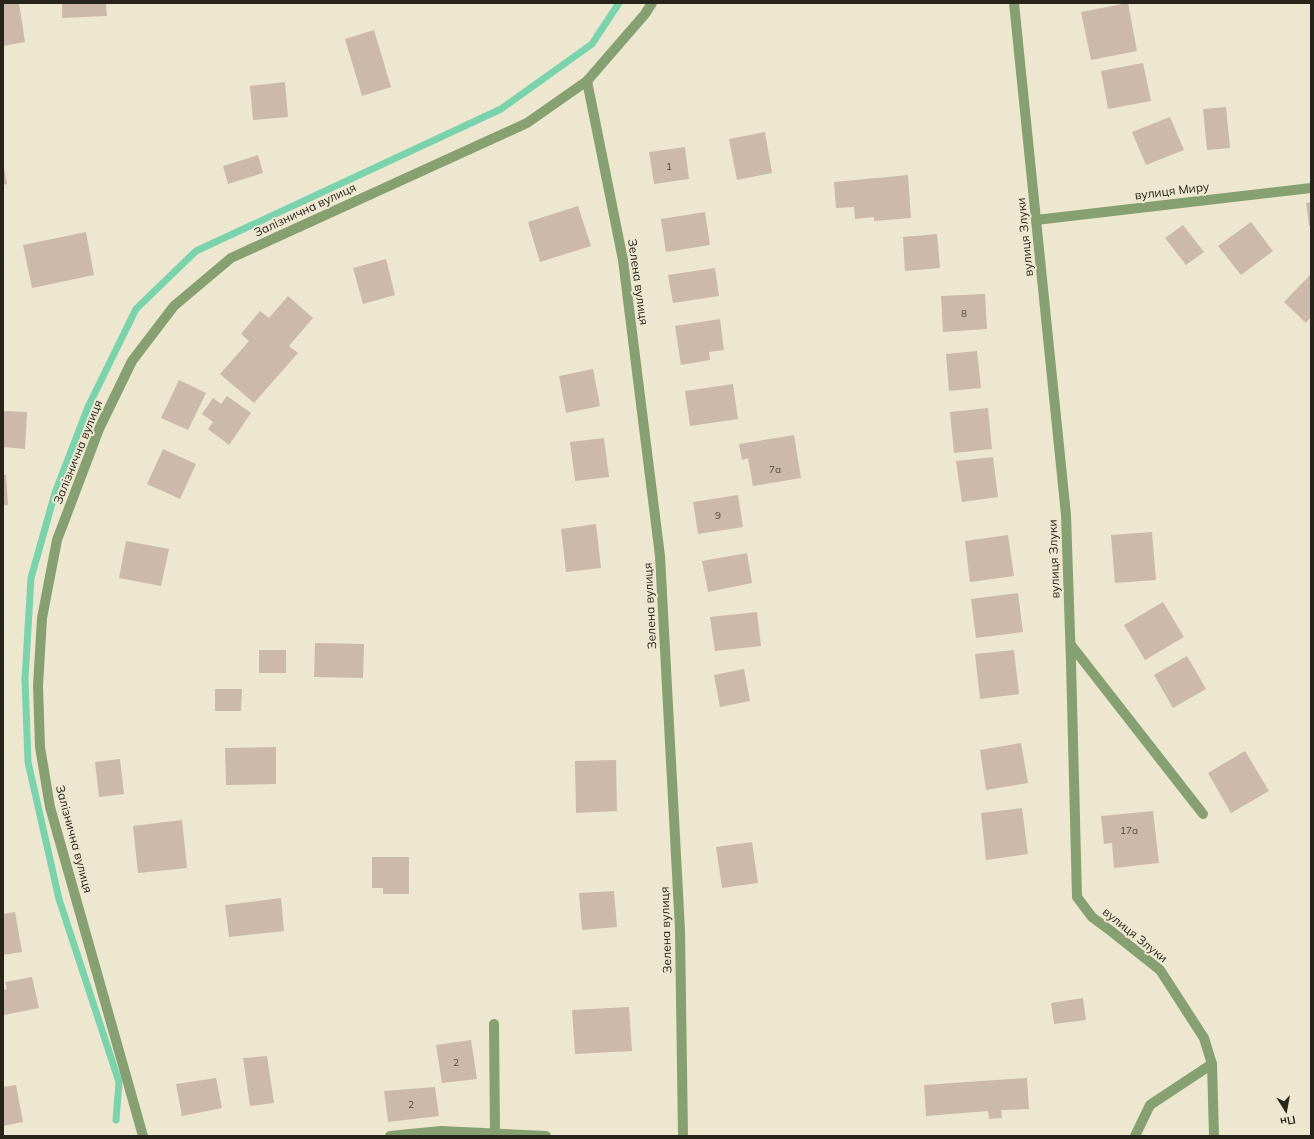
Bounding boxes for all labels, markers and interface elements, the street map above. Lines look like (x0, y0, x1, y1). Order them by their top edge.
house number: 1 (666, 160, 672, 173)
street label: вулиця Миру (1134, 178, 1211, 203)
street label: Залізнична вулиця (251, 179, 358, 240)
street label: вулиця Злуки (1013, 197, 1036, 277)
street label: Зелена вулиця (625, 238, 652, 326)
house number: 8 (961, 307, 967, 320)
street label: Залізнична вулиця (50, 398, 105, 506)
house number: 7а (769, 463, 781, 476)
house number: 9 (715, 509, 721, 522)
street label: вулиця Злуки (1045, 519, 1062, 599)
street label: Зелена вулиця (640, 562, 659, 650)
street label: Залізнична вулиця (53, 783, 96, 894)
house number: 17а (1120, 824, 1138, 837)
street label: Зелена вулиця (656, 886, 675, 974)
street label: вулиця Злуки (1100, 904, 1171, 965)
house number: 2 (453, 1056, 459, 1069)
north arrow (1266, 1091, 1306, 1131)
house number: 2 (408, 1098, 414, 1111)
text: Пн (1279, 1112, 1297, 1129)

